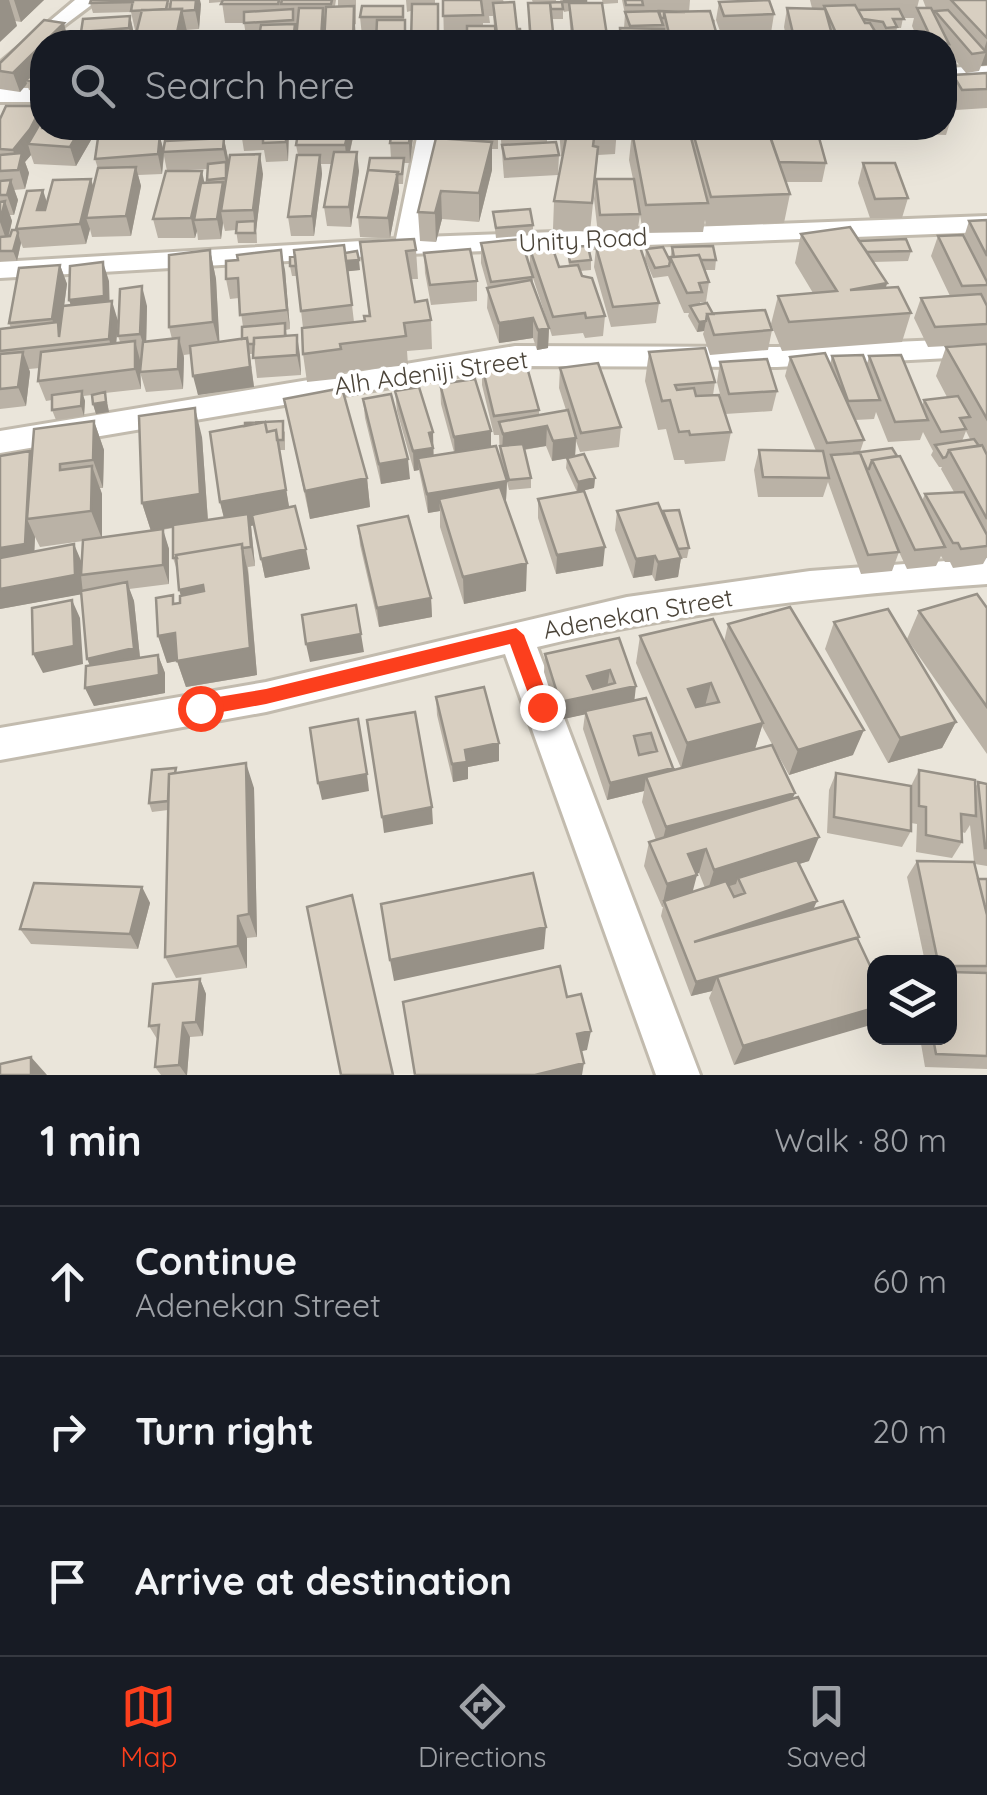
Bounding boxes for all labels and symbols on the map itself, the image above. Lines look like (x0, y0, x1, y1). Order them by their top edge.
street label: Unity Road (518, 220, 648, 258)
street label: Alh Adeniji Street (332, 343, 530, 401)
street label: Adenekan Street (541, 581, 735, 645)
route end (520, 685, 566, 731)
route start (178, 686, 224, 732)

